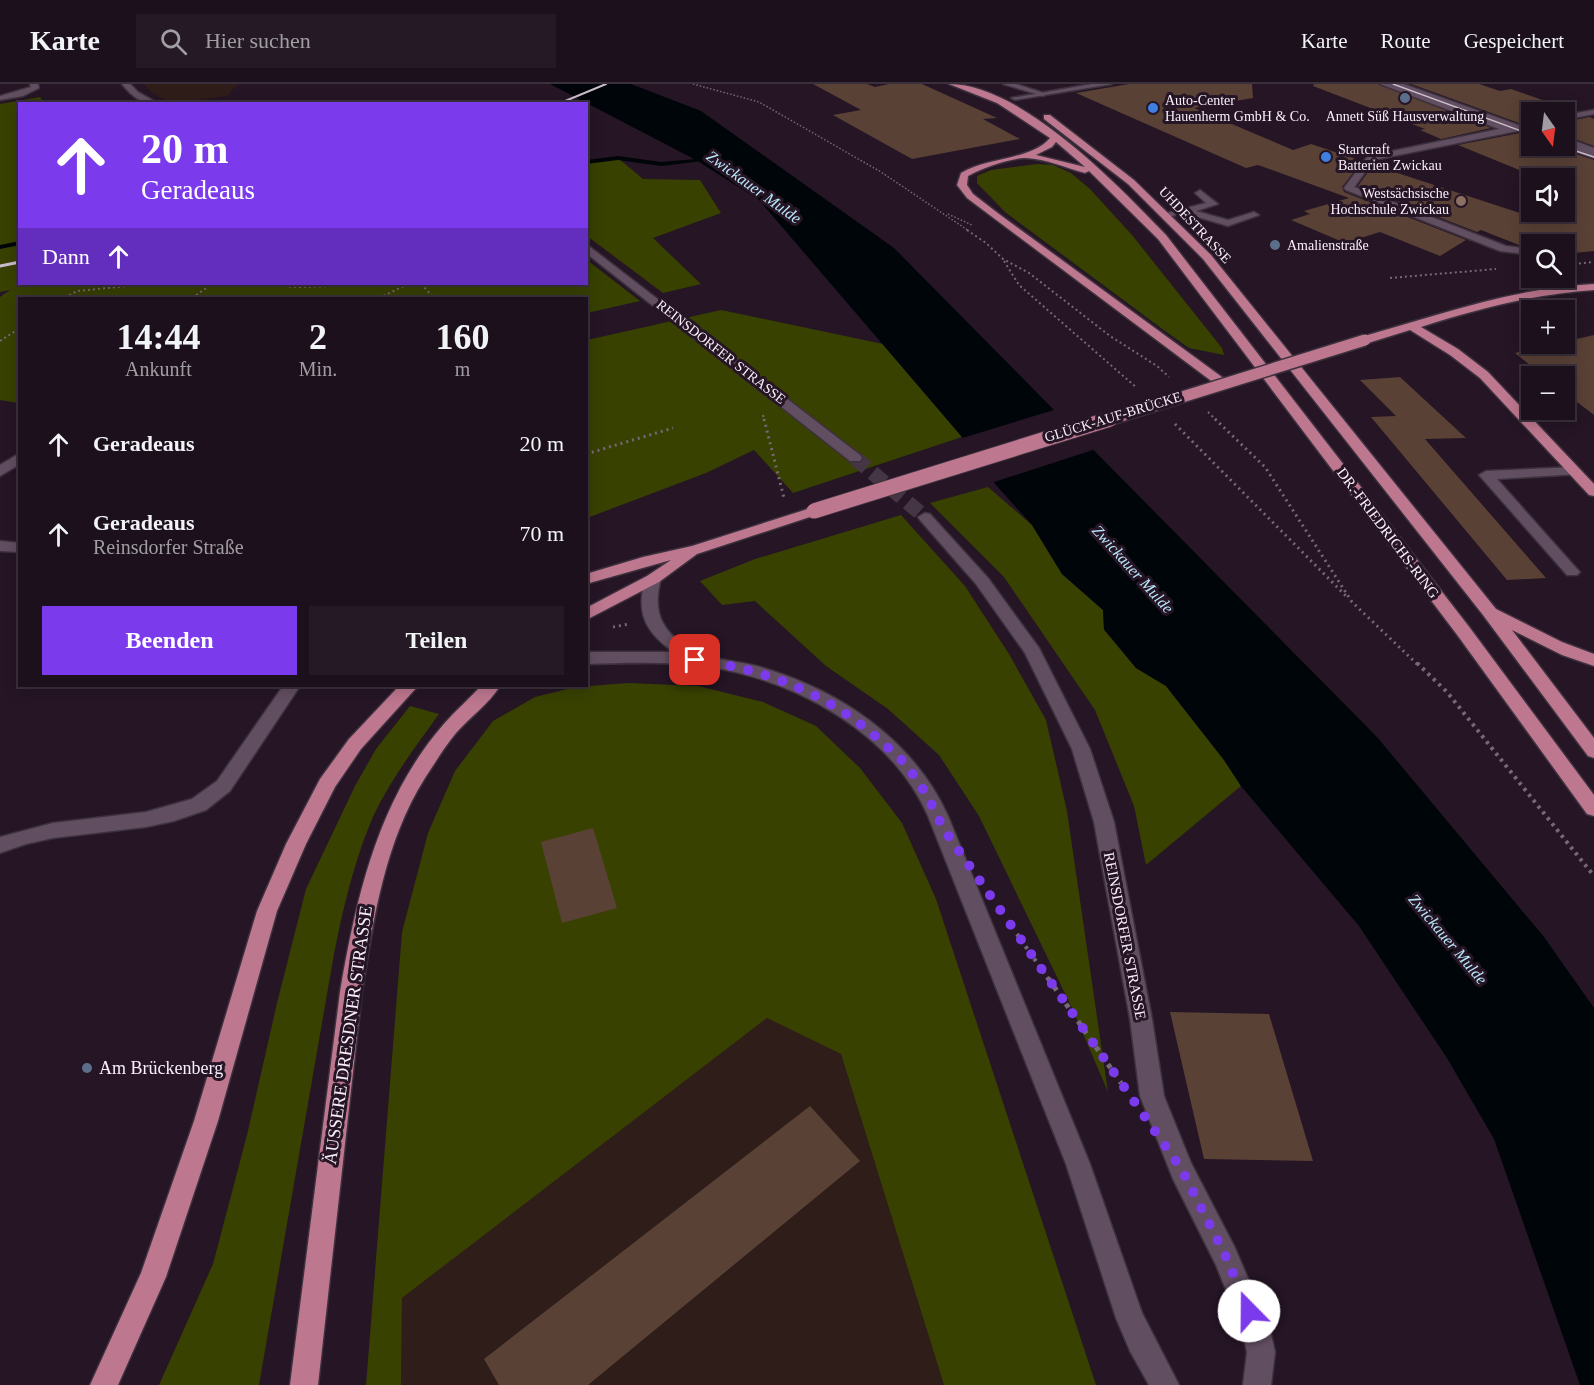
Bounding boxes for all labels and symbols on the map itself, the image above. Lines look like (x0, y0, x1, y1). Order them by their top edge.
marker: Annett Süß Hausverwaltung (1398, 91, 1412, 105)
place label: Auto-Center Hauenherm GmbH & Co. (1165, 93, 1310, 124)
marker: Auto-Center Hauenherm GmbH & Co. (1146, 101, 1160, 115)
north arrow (1521, 102, 1575, 156)
place label: Annett Süß Hausverwaltung (1326, 109, 1484, 124)
place label: Startcraft Batterien Zwickau (1338, 142, 1442, 173)
water label: Zwickauer Mulde (704, 147, 804, 227)
marker: Startcraft Batterien Zwickau (1319, 150, 1333, 164)
street label: UHDESTRASSE (1156, 184, 1234, 266)
place label: Westsächsische Hochschule Zwickau (1330, 186, 1449, 217)
marker: Westsächsische Hochschule Zwickau (1454, 194, 1468, 208)
marker: Amalienstraße (1268, 238, 1282, 252)
place label: Amalienstraße (1287, 238, 1369, 253)
street label: REINSDORFER STRASSE (654, 297, 788, 407)
street label: GLÜCK-AUF-BRÜCKE (1042, 388, 1183, 445)
street label: DR.-FRIEDRICHS-RING (1334, 465, 1442, 601)
water label: Zwickauer Mulde (1089, 522, 1177, 616)
pin (669, 634, 720, 685)
street label: REINSDORFER STRASSE (1101, 851, 1149, 1021)
water label: Zwickauer Mulde (1405, 890, 1491, 988)
street label: ÄUSSERE DRESDNER STRASSE (320, 904, 376, 1166)
place label: Am Brückenberg (99, 1058, 223, 1078)
marker: Am Brückenberg (80, 1061, 94, 1075)
position arrow (1217, 1279, 1281, 1343)

